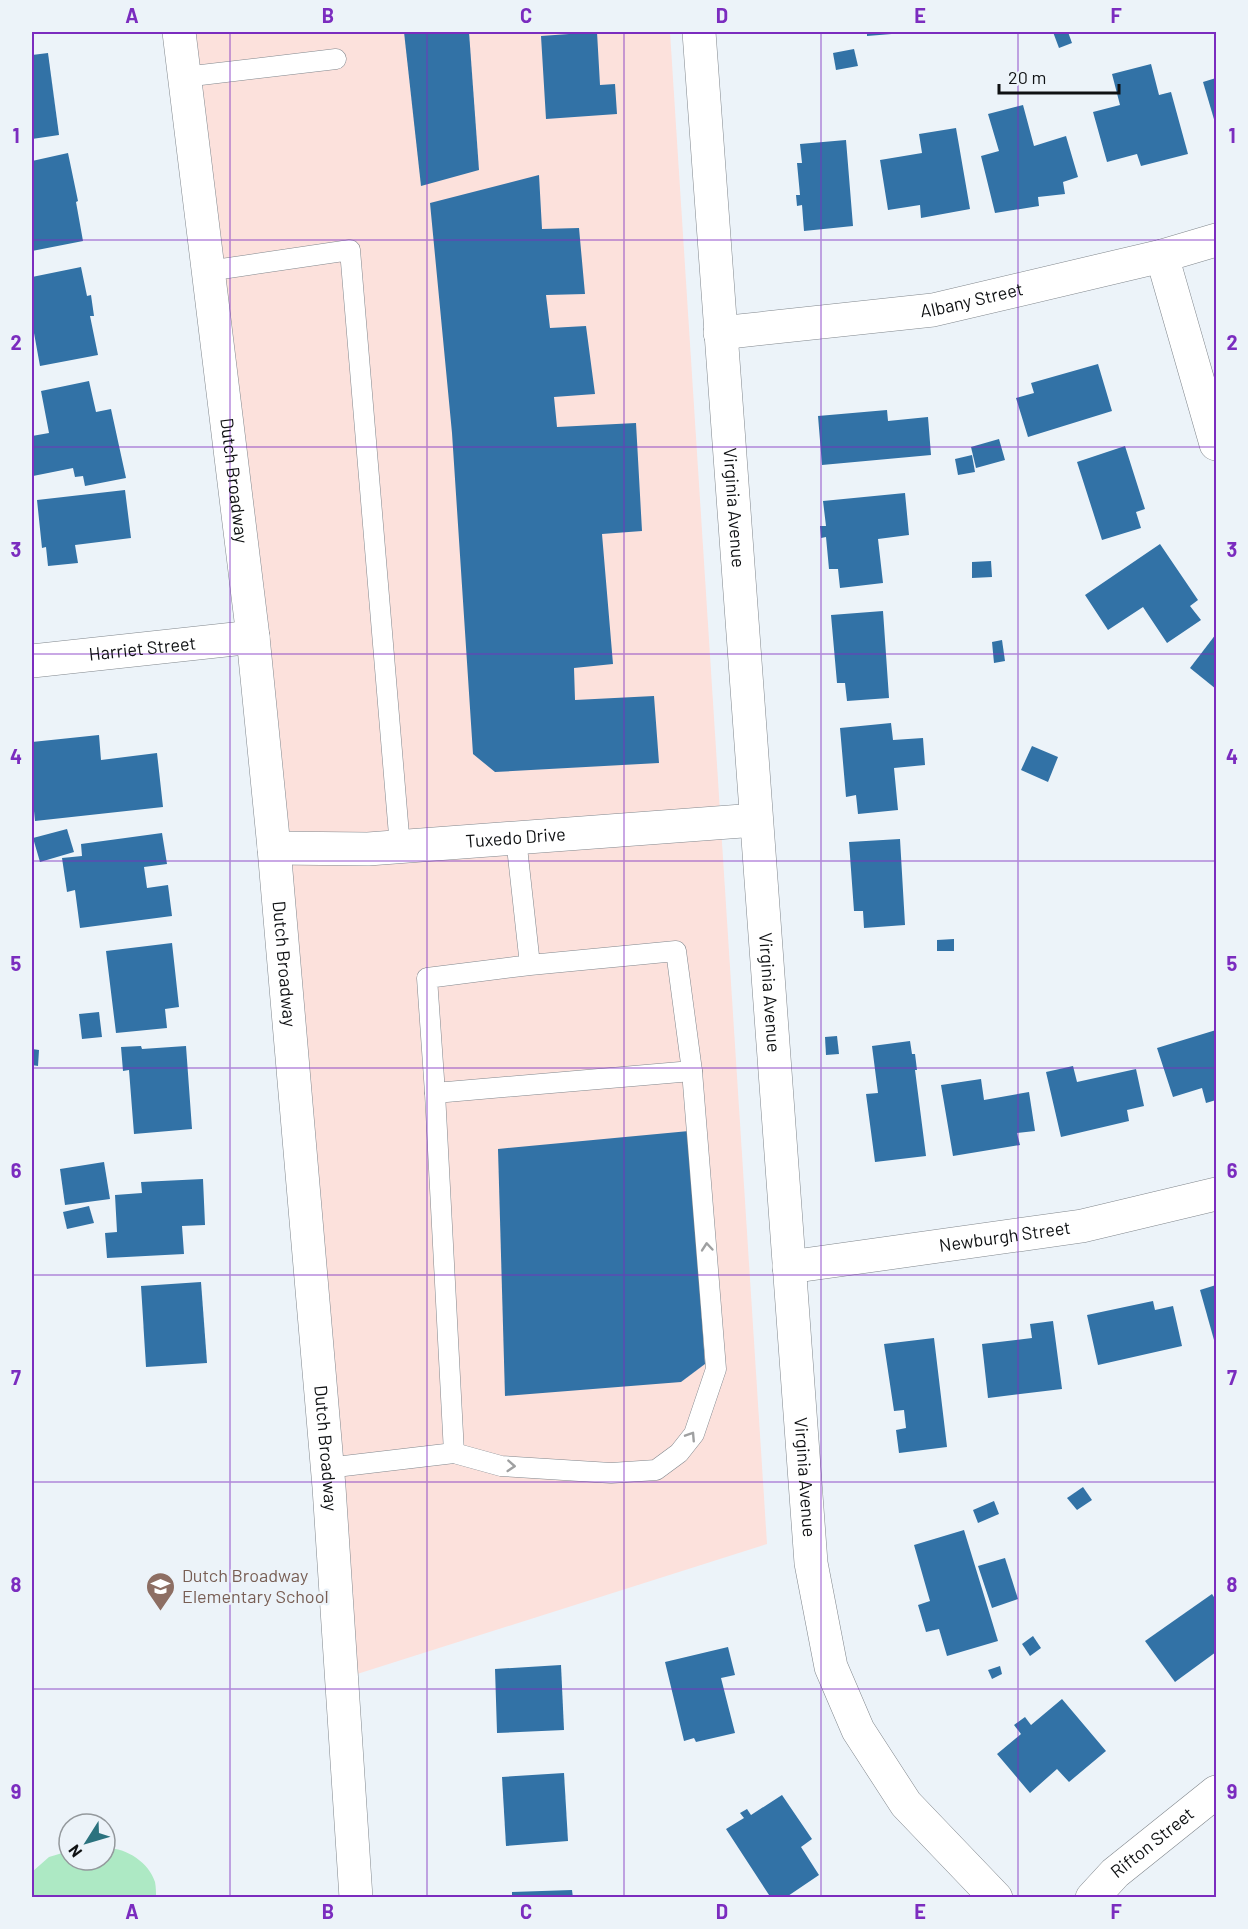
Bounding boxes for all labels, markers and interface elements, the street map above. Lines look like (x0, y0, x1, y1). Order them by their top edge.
text: A (125, 3, 139, 27)
text: B (322, 3, 334, 27)
text: C (520, 3, 532, 27)
text: D (716, 3, 728, 27)
text: E (914, 3, 926, 27)
text: F (1110, 3, 1122, 27)
scale bar (999, 57, 1119, 95)
text: 20 m (1008, 66, 1046, 88)
text: 1 (12, 123, 20, 147)
text: 1 (1228, 123, 1236, 147)
street label: Albany Street (919, 277, 1025, 321)
text: 2 (10, 330, 22, 354)
text: 2 (1226, 330, 1238, 354)
street label: Dutch Broadway (216, 417, 253, 545)
street label: Virginia Avenue (719, 447, 750, 568)
text: 3 (11, 537, 21, 561)
text: 3 (1227, 537, 1237, 561)
street label: Harriet Street (88, 631, 197, 665)
text: 4 (10, 744, 22, 768)
text: 4 (1226, 744, 1238, 768)
street label: Tuxedo Drive (465, 822, 566, 852)
street label: Dutch Broadway (269, 900, 301, 1028)
street label: Virginia Avenue (755, 932, 786, 1053)
text: 5 (11, 951, 22, 975)
text: 5 (1227, 951, 1238, 975)
text: 6 (11, 1158, 22, 1182)
text: 6 (1227, 1158, 1238, 1182)
street label: Newburgh Street (938, 1216, 1072, 1256)
one-way arrow (700, 1242, 713, 1251)
text: 7 (11, 1365, 21, 1389)
text: 7 (1227, 1365, 1237, 1389)
street label: Dutch Broadway (310, 1384, 343, 1512)
street label: Virginia Avenue (790, 1416, 821, 1538)
one-way arrow (684, 1432, 695, 1443)
one-way arrow (506, 1460, 515, 1473)
place label: Dutch Broadway Elementary School (182, 1564, 329, 1607)
school or university icon: Dutch Broadway Elementary School (145, 1570, 177, 1612)
text: 8 (11, 1572, 22, 1596)
text: 8 (1227, 1572, 1238, 1596)
text: 9 (11, 1779, 21, 1803)
text: 9 (1227, 1779, 1237, 1803)
street label: Rifton Street (1106, 1802, 1198, 1882)
north arrow (57, 1812, 117, 1872)
text: N (64, 1841, 85, 1861)
text: A (125, 1899, 139, 1923)
text: B (322, 1899, 334, 1923)
text: C (520, 1899, 532, 1923)
text: D (716, 1899, 728, 1923)
text: E (914, 1899, 926, 1923)
text: F (1110, 1899, 1122, 1923)

